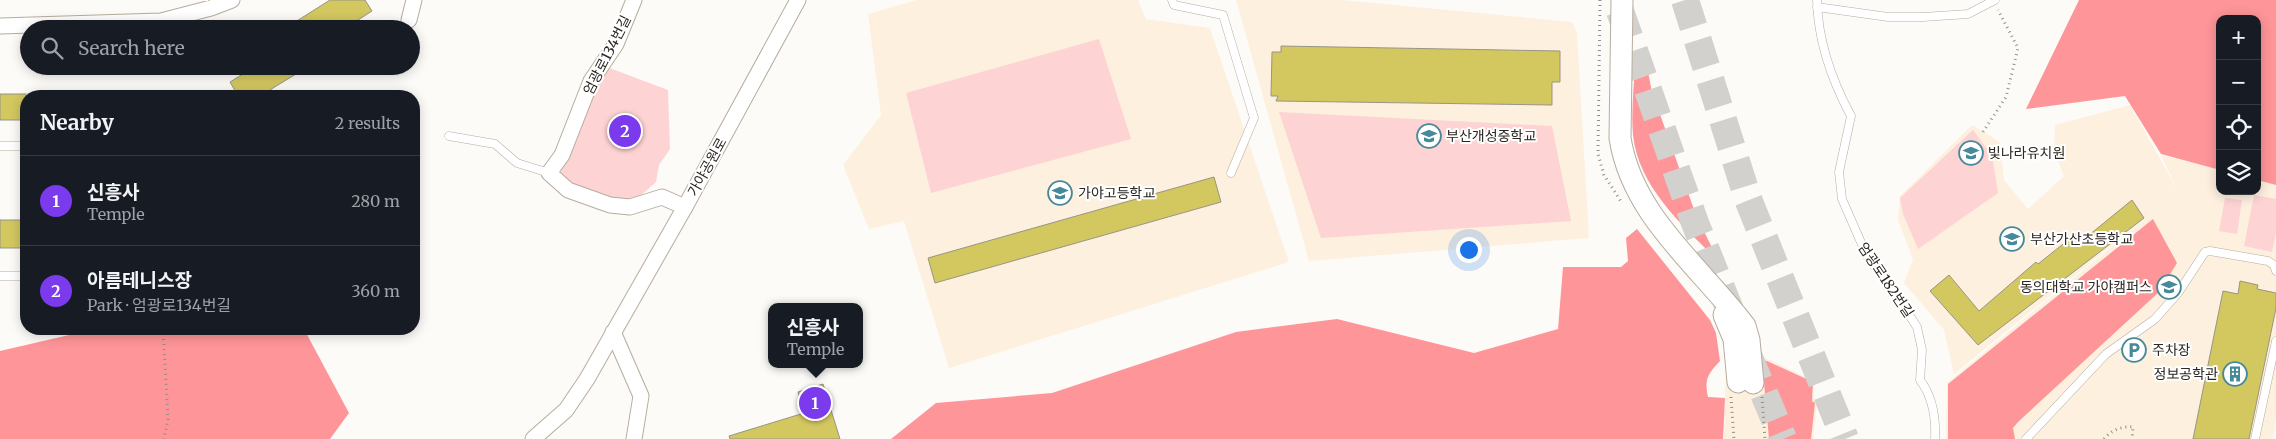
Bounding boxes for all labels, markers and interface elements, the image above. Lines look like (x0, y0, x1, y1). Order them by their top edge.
street label: 엄광로134번길 (579, 12, 635, 98)
map controls (2216, 15, 2261, 195)
button: + (2216, 15, 2261, 60)
search box (20, 20, 420, 75)
icon: search (38, 34, 66, 62)
text: Search here (78, 36, 185, 60)
button: − (2216, 60, 2261, 105)
button: locate (2216, 105, 2261, 150)
text: Nearby (40, 109, 114, 136)
pin: 2 (609, 112, 641, 150)
text: 2 results (335, 113, 400, 133)
school or university icon: 부산개성중학교 (1416, 123, 1442, 149)
place label: 부산개성중학교 (1446, 127, 1536, 145)
street label: 가야공원로 (684, 134, 731, 200)
school or university icon: 빛나라유치원 (1958, 140, 1984, 166)
place label: 빛나라유치원 (1988, 144, 2065, 162)
button: layers (2216, 150, 2261, 195)
text: 신흥사 (87, 180, 139, 204)
school or university icon: 가야고등학교 (1047, 180, 1073, 206)
place label: 가야고등학교 (1078, 184, 1155, 202)
text: 1 (52, 191, 60, 211)
text: 280 m (351, 191, 400, 211)
text: Temple (87, 204, 145, 224)
school or university icon: 부산가산초등학교 (1999, 226, 2025, 252)
place label: 부산가산초등학교 (2030, 230, 2133, 248)
your location (1456, 237, 1482, 263)
street label: 엄광로182번길 (1854, 239, 1918, 321)
text: 아름테니스장 (87, 268, 192, 292)
school or university icon: 동의대학교 가야캠퍼스 (2156, 274, 2182, 300)
place label: 동의대학교 가야캠퍼스 (2020, 278, 2152, 296)
text: 2 (51, 281, 61, 301)
text: 360 m (351, 281, 400, 301)
text: Park · 엄광로134번길 (87, 295, 231, 315)
popup (768, 303, 863, 368)
text: 신흥사 (787, 315, 839, 339)
parking icon: 주차장 (2121, 337, 2147, 363)
text: Temple (787, 339, 844, 359)
place label: 주차장 (2152, 341, 2191, 359)
building icon: 정보공학관 (2222, 361, 2248, 387)
place label: 정보공학관 (2154, 365, 2218, 383)
pin: 1 (799, 384, 831, 422)

